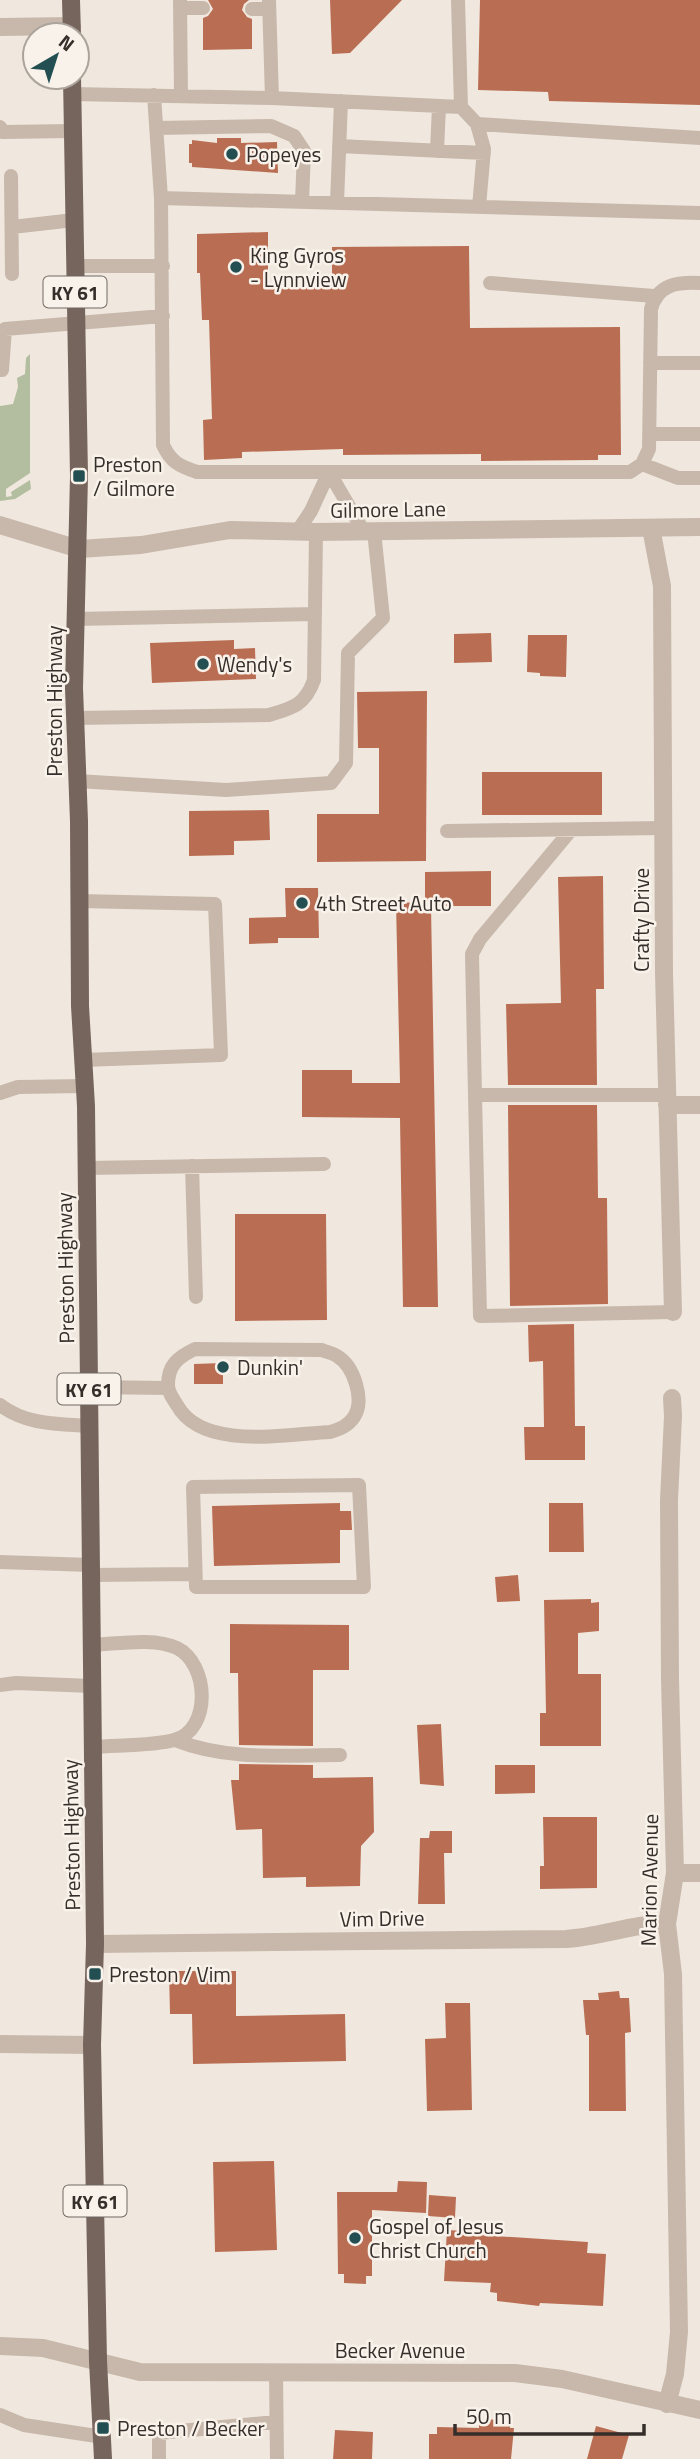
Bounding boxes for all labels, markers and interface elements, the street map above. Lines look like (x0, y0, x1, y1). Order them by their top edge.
north arrow (21, 21, 91, 91)
text: N (53, 27, 81, 58)
place label: Popeyes (246, 138, 321, 170)
marker: Popeyes (224, 146, 240, 162)
place label: King Gyros - Lynnview (250, 239, 347, 295)
marker: King Gyros - Lynnview (228, 259, 244, 275)
road number: KY 61 (43, 276, 106, 308)
place label: Preston / Gilmore (93, 448, 175, 504)
marker: Preston / Gilmore (71, 468, 87, 484)
street label: Gilmore Lane (330, 492, 446, 526)
street label: Preston Highway (38, 625, 70, 777)
place label: Wendy's (217, 648, 292, 680)
marker: Wendy's (195, 656, 211, 672)
street label: Crafty Drive (625, 868, 657, 972)
place label: 4th Street Auto (316, 887, 452, 919)
marker: 4th Street Auto (294, 895, 310, 911)
street label: Preston Highway (48, 1192, 82, 1344)
place label: Dunkin' (237, 1351, 303, 1383)
marker: Dunkin' (215, 1359, 231, 1375)
road number: KY 61 (57, 1373, 120, 1404)
street label: Preston Highway (54, 1759, 88, 1911)
street label: Marion Avenue (632, 1813, 666, 1947)
street label: Vim Drive (339, 1901, 425, 1935)
place label: Preston / Vim (109, 1958, 231, 1990)
marker: Preston / Vim (87, 1966, 103, 1982)
road number: KY 61 (64, 2186, 126, 2216)
place label: Gospel of Jesus Christ Church (369, 2210, 504, 2266)
marker: Gospel of Jesus Christ Church (347, 2230, 363, 2246)
street label: Becker Avenue (335, 2334, 465, 2366)
scale bar (455, 2392, 644, 2436)
text: 50 m (466, 2400, 512, 2432)
place label: Preston / Becker (117, 2412, 265, 2444)
marker: Preston / Becker (95, 2420, 111, 2436)

